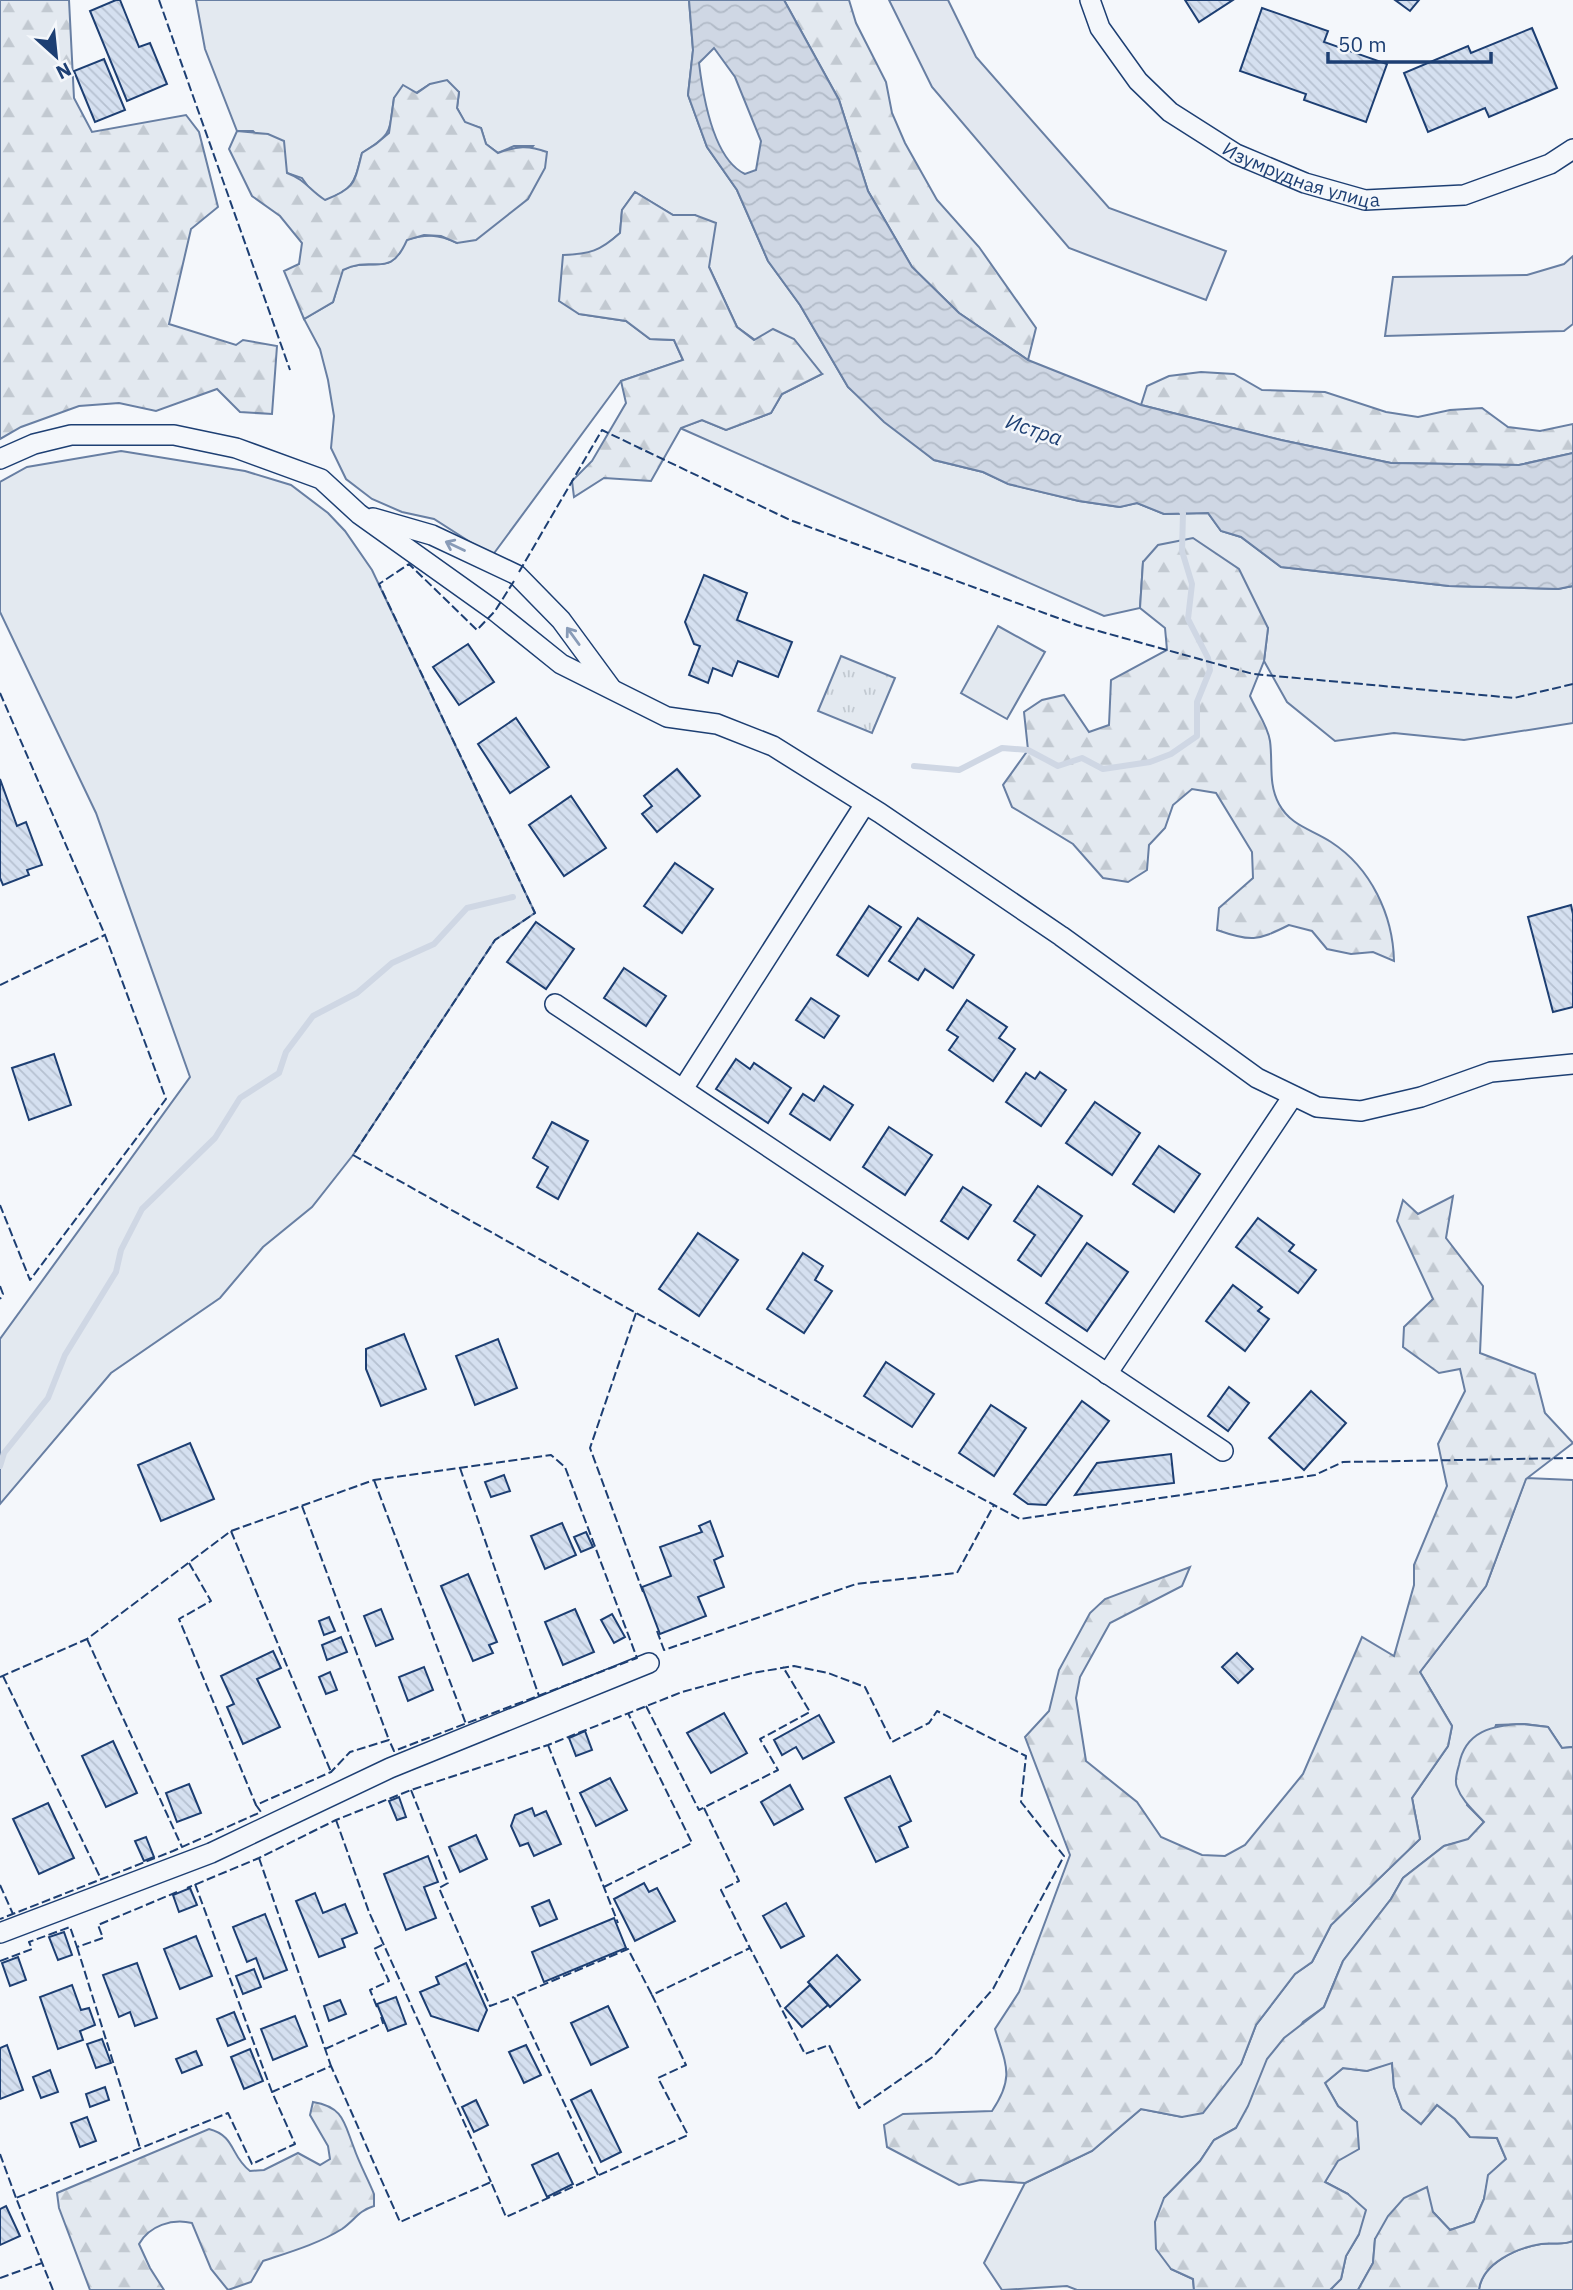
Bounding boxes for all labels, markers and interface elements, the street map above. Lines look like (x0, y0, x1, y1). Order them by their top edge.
north arrow (21, 21, 91, 91)
scale bar (1328, 21, 1491, 65)
text: 50 m (1338, 30, 1387, 58)
text: N (52, 57, 75, 85)
street label: Изумрудная улица (1218, 137, 1380, 213)
water label: Истра (1002, 406, 1066, 452)
one-way arrow (445, 539, 466, 552)
one-way arrow (566, 627, 580, 646)

